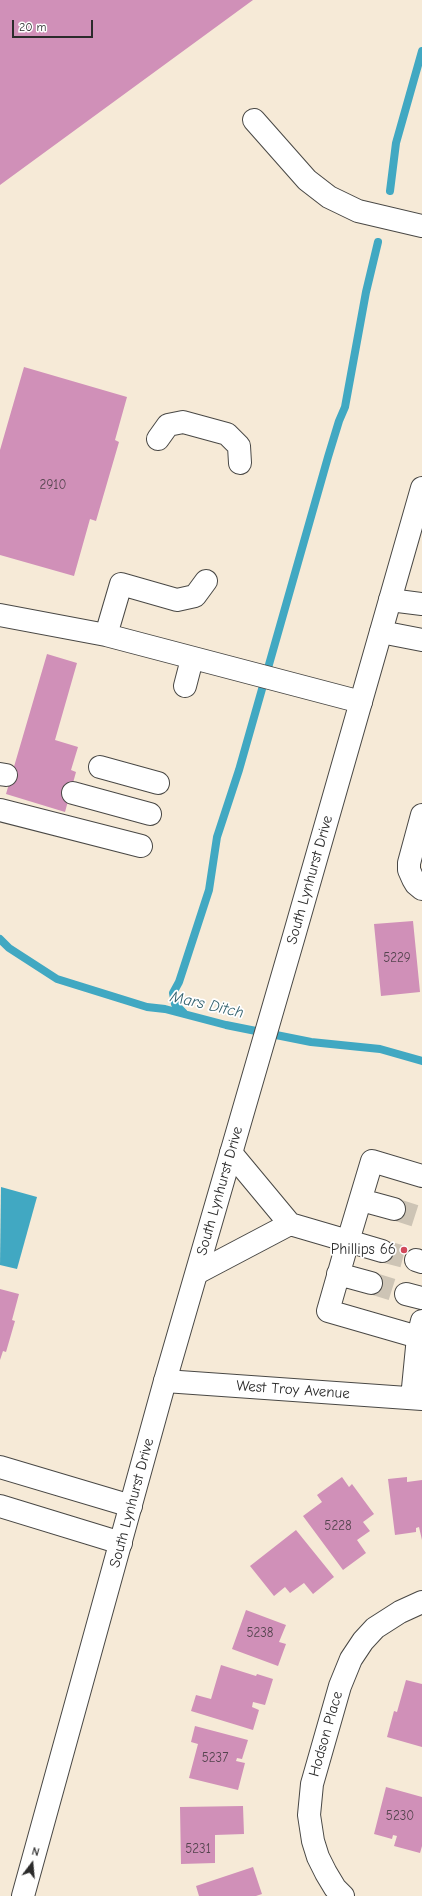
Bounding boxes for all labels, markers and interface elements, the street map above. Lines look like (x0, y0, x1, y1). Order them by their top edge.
scale bar (14, 12, 95, 38)
text: 20 m (19, 20, 47, 34)
house number: 2910 (40, 477, 66, 493)
street label: South Lynhurst Drive (283, 813, 337, 947)
house number: 5229 (383, 950, 411, 966)
water label: Mars Ditch (168, 987, 246, 1023)
street label: South Lynhurst Drive (193, 1124, 247, 1258)
place label: Phillips 66 (331, 1241, 396, 1259)
marker: Phillips 66 (399, 1245, 409, 1255)
street label: West Troy Avenue (236, 1377, 350, 1403)
street label: South Lynhurst Drive (106, 1436, 158, 1570)
house number: 5228 (324, 1518, 352, 1534)
house number: 5238 (246, 1625, 274, 1641)
street label: Hodson Place (305, 1689, 347, 1779)
house number: 5237 (202, 1750, 228, 1766)
house number: 5230 (386, 1808, 414, 1824)
house number: 5231 (185, 1841, 211, 1857)
north arrow (12, 1844, 52, 1884)
text: N (30, 1845, 41, 1859)

